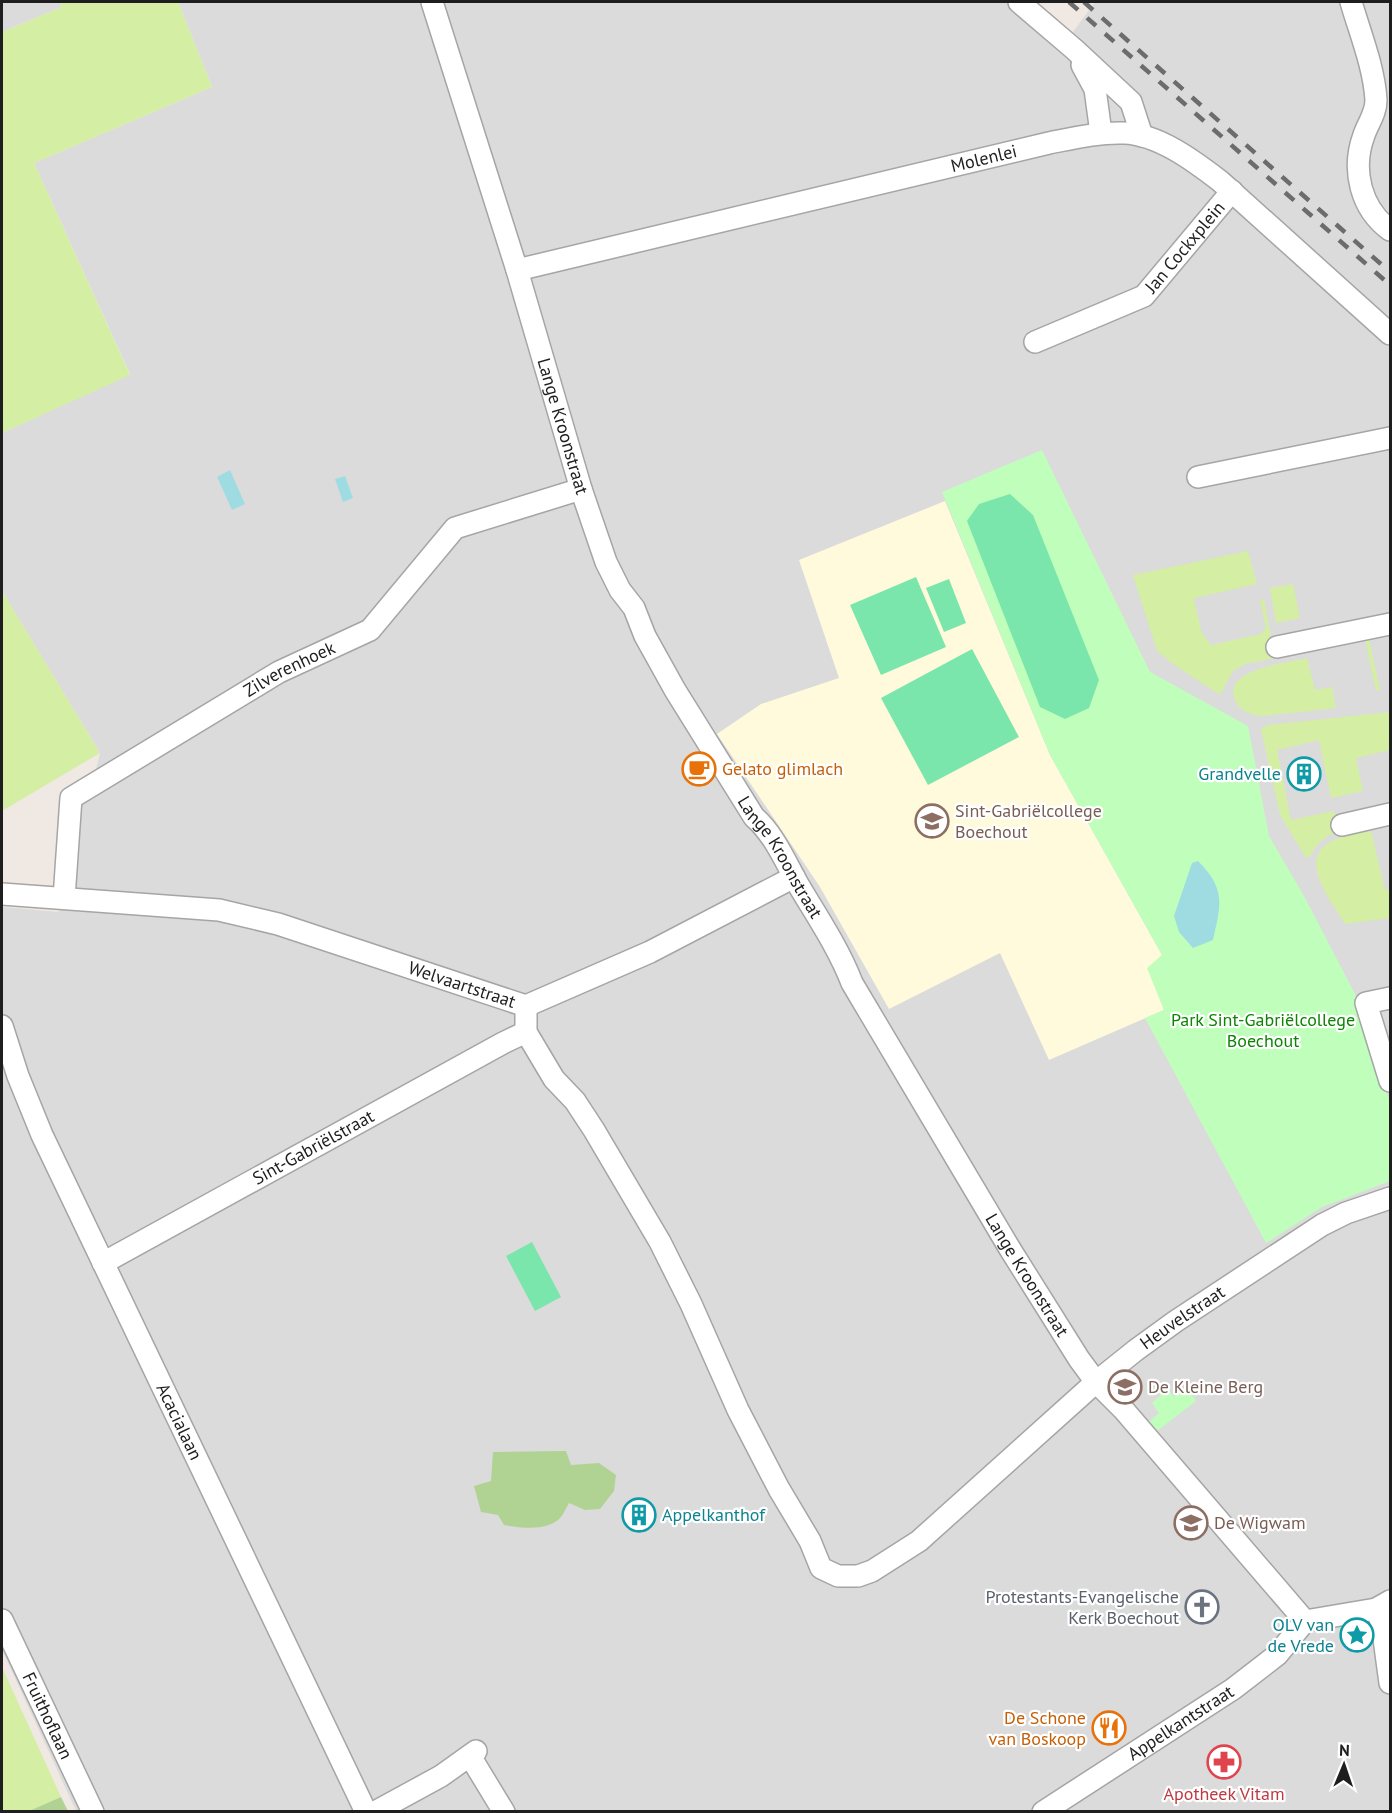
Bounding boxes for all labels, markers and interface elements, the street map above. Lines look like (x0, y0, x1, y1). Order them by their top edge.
street label: Molenlei (948, 139, 1019, 177)
street label: Jan Cockxplein (1139, 196, 1230, 298)
street label: Lange Kroonstraat (532, 355, 594, 497)
street label: Zilverenhoek (239, 636, 339, 702)
cafe icon: Gelato glimlach (681, 751, 717, 787)
building icon: Grandvelle (1286, 756, 1322, 792)
place label: Gelato glimlach (722, 757, 843, 780)
place label: Grandvelle (1198, 762, 1281, 785)
street label: Lange Kroonstraat (733, 792, 828, 922)
place label: Sint-Gabriëlcollege Boechout (955, 799, 1102, 843)
school or university icon: Sint-Gabriëlcollege Boechout (914, 803, 950, 839)
street label: Welvaartstraat (405, 956, 519, 1013)
park label: Park Sint-Gabriëlcollege Boechout (1171, 1008, 1355, 1052)
street label: Sint-Gabriëlstraat (248, 1104, 378, 1190)
street label: Lange Kroonstraat (980, 1209, 1074, 1341)
street label: Heuvelstraat (1135, 1280, 1229, 1354)
school or university icon: De Kleine Berg (1107, 1369, 1143, 1405)
place label: De Kleine Berg (1148, 1375, 1263, 1398)
street label: Acacialaan (152, 1379, 208, 1464)
building icon: Appelkanthof (621, 1497, 657, 1533)
place label: Appelkanthof (662, 1503, 766, 1526)
school or university icon: De Wigwam (1173, 1505, 1209, 1541)
place label: De Wigwam (1214, 1511, 1306, 1534)
place label: Protestants-Evangelische Kerk Boechout (985, 1585, 1179, 1629)
church icon: Protestants-Evangelische Kerk Boechout (1184, 1589, 1220, 1625)
place label: OLV van de Vrede (1267, 1613, 1334, 1657)
place icon: OLV van de Vrede (1339, 1617, 1375, 1653)
street label: Fruithoflaan (17, 1668, 78, 1763)
street label: Appelkantstraat (1123, 1680, 1238, 1765)
place label: De Schone van Boskoop (989, 1706, 1086, 1750)
restaurant icon: De Schone van Boskoop (1091, 1710, 1127, 1746)
north arrow (1314, 1735, 1374, 1795)
text: N (1339, 1740, 1350, 1760)
pharmacy icon: Apotheek Vitam (1206, 1744, 1242, 1780)
place label: Apotheek Vitam (1164, 1782, 1285, 1805)

